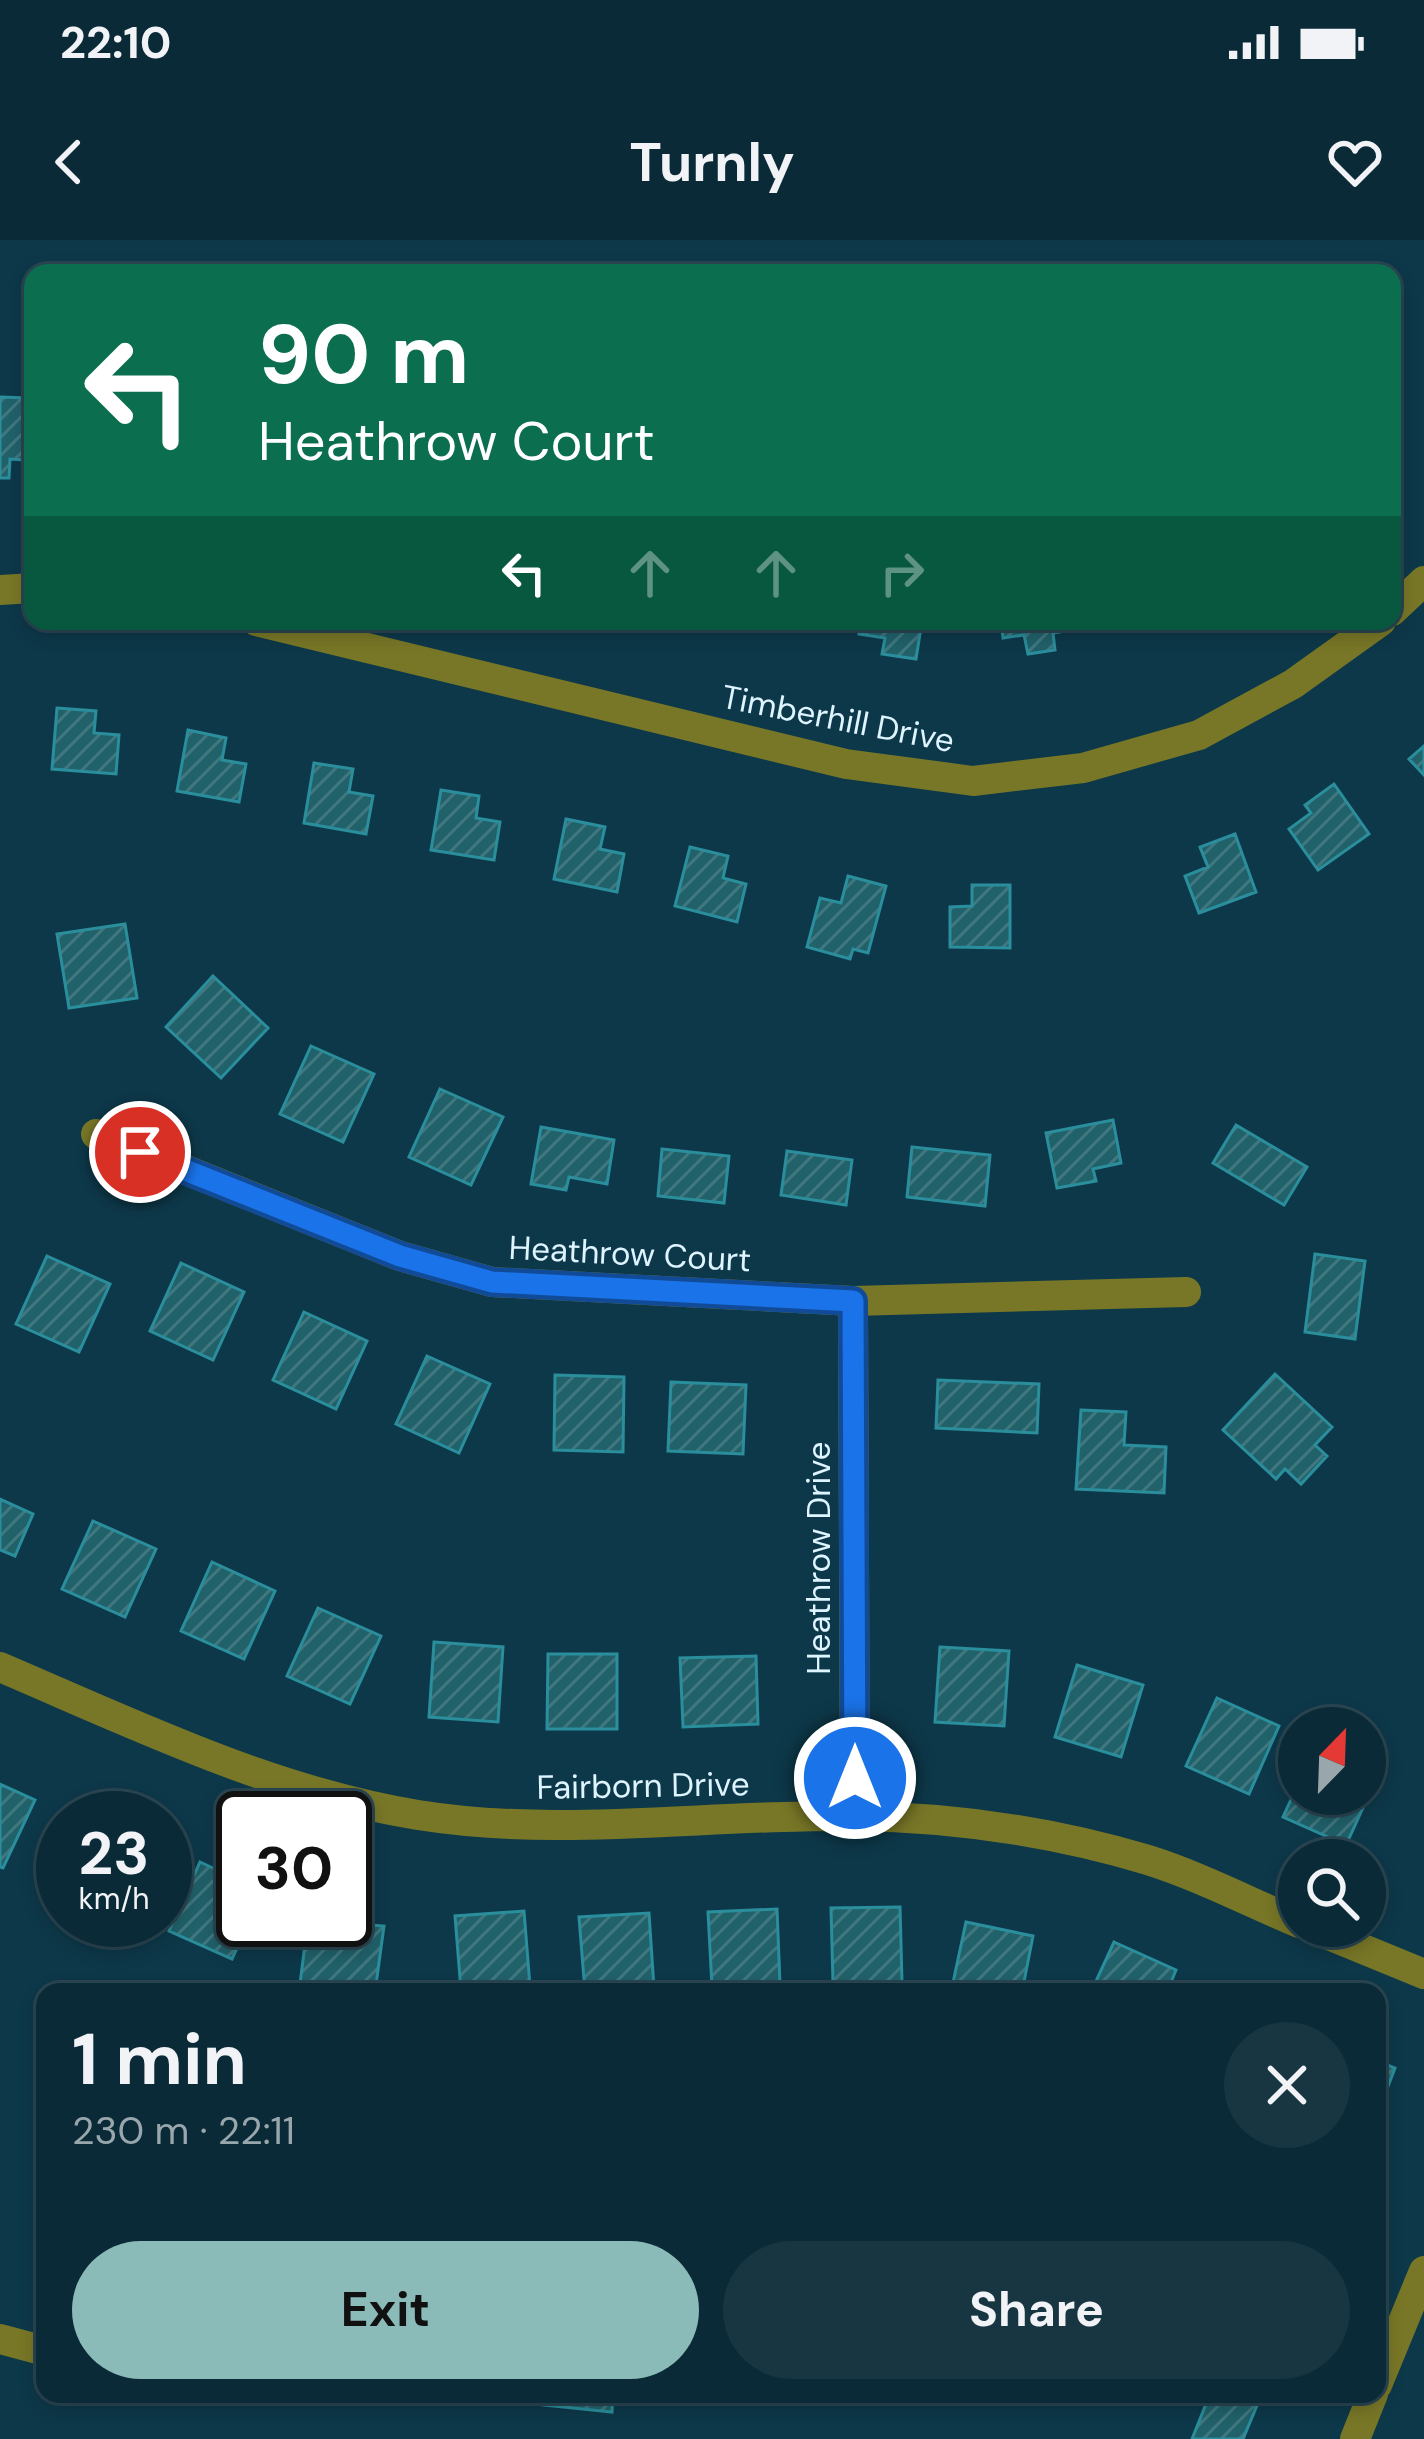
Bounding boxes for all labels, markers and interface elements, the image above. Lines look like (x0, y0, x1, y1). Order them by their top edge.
text: 22:10 (60, 13, 171, 72)
text: Turnly (629, 127, 795, 198)
icon: back (36, 129, 102, 195)
icon: heart (1322, 129, 1388, 195)
text: 90 m (258, 300, 469, 409)
icon: left (60, 312, 216, 468)
text: Heathrow Court (258, 406, 655, 477)
icon: left (491, 540, 557, 606)
icon: ahead (617, 540, 683, 606)
icon: ahead (743, 540, 809, 606)
icon: right (869, 540, 935, 606)
street label: Timberhill Drive (718, 675, 958, 762)
pin (89, 1101, 191, 1203)
icon: arrive (107, 1119, 173, 1185)
street label: Heathrow Court (508, 1226, 752, 1281)
street label: Heathrow Drive (797, 1441, 840, 1675)
north arrow (1278, 1707, 1386, 1815)
map controls (1278, 1707, 1386, 1947)
position arrow (792, 1715, 918, 1841)
street label: Fairborn Drive (536, 1762, 750, 1809)
speed limit sign: 30 (216, 1791, 372, 1947)
text: 23 (79, 1814, 149, 1893)
button: search (1278, 1839, 1386, 1947)
text: km/h (79, 1879, 149, 1918)
text: 1 min (72, 2013, 247, 2106)
button: close (1224, 2022, 1350, 2148)
text: 230 m · 22:11 (72, 2105, 295, 2156)
button: Exit (72, 2241, 699, 2379)
button: Share (723, 2241, 1350, 2379)

